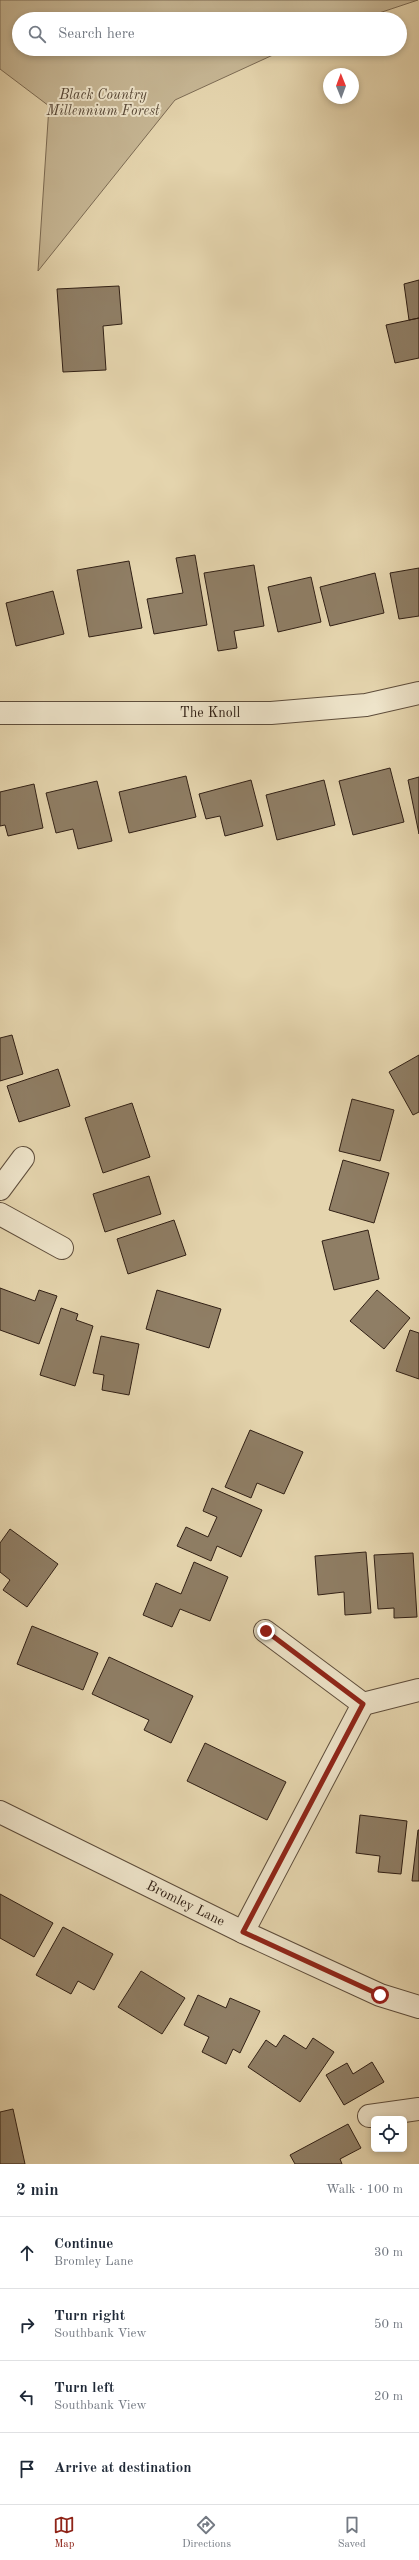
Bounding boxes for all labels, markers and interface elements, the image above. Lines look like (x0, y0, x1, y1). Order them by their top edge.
search box (12, 12, 407, 56)
icon: search (26, 23, 48, 45)
text: Search here (58, 27, 135, 42)
north arrow (323, 68, 359, 104)
park label: Black Country Millennium Forest (45, 88, 160, 118)
street label: The Knoll (180, 706, 241, 720)
route end (257, 1622, 275, 1640)
street label: Bromley Lane (144, 1878, 227, 1929)
route start (371, 1986, 389, 2004)
map controls (371, 2116, 407, 2152)
button: locate (371, 2116, 407, 2152)
text: 2 min (16, 2182, 59, 2199)
text: Walk · 100 m (326, 2183, 403, 2196)
text: Continue (54, 2237, 113, 2252)
icon: ahead (16, 2242, 38, 2264)
text: 30 m (374, 2246, 403, 2259)
text: Bromley Lane (54, 2255, 133, 2268)
text: Turn right (54, 2309, 125, 2324)
icon: right (16, 2314, 38, 2336)
text: 50 m (374, 2318, 403, 2331)
text: Southbank View (54, 2327, 147, 2340)
text: Turn left (54, 2381, 114, 2396)
icon: left (16, 2386, 38, 2408)
text: 20 m (374, 2390, 403, 2403)
text: Southbank View (54, 2399, 147, 2412)
icon: arrive (16, 2458, 38, 2480)
text: Arrive at destination (54, 2461, 192, 2476)
tab: Map (53, 2514, 75, 2552)
tab: Directions (182, 2514, 231, 2552)
tab: Saved (338, 2514, 366, 2552)

